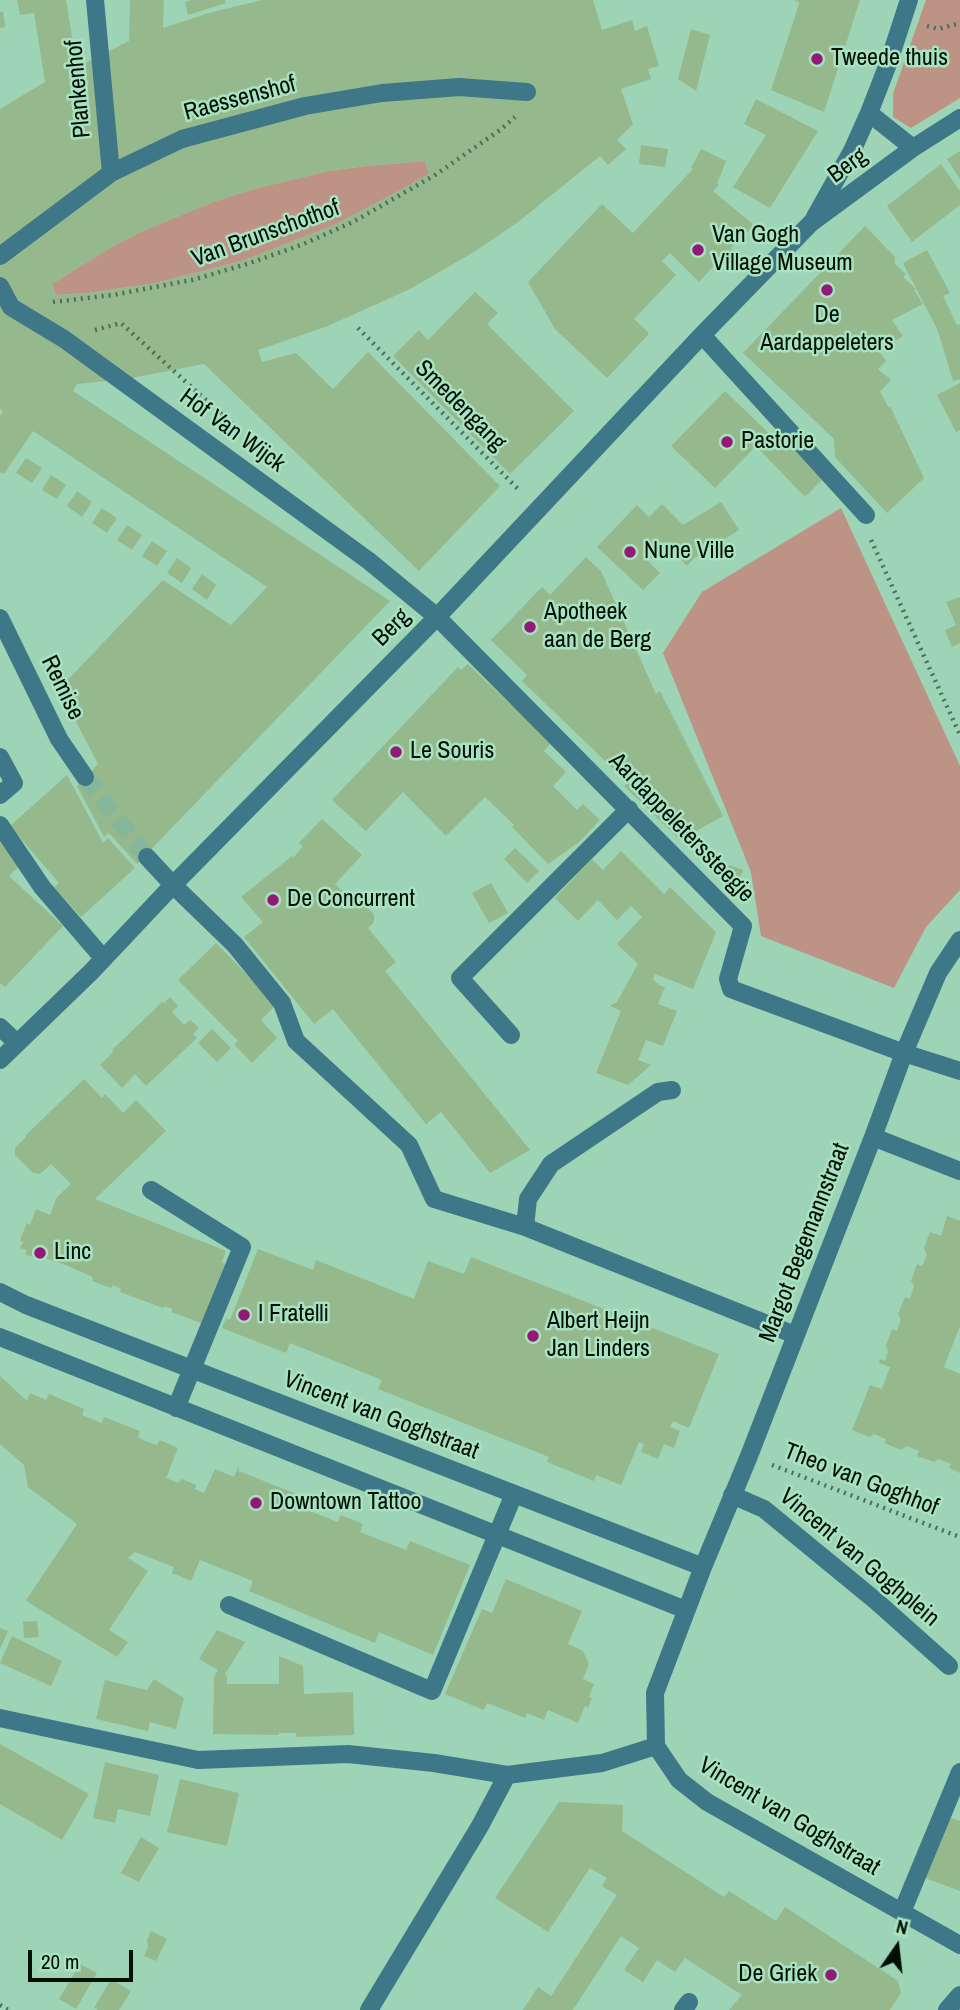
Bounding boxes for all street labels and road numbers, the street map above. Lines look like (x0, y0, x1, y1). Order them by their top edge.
street label: Plankenhof (60, 39, 98, 139)
street label: Raessenshof (181, 70, 299, 128)
street label: Berg (823, 142, 873, 190)
street label: Van Brunschothof (188, 194, 344, 274)
street label: Smedengang (408, 354, 512, 458)
street label: Hof Van Wijck (174, 383, 290, 479)
street label: Berg (367, 603, 417, 653)
street label: Remise (34, 651, 90, 725)
street label: Aardappeleterssteegje (602, 747, 760, 909)
street label: Margot Begemannstraat (754, 1139, 856, 1347)
street label: Vincent van Goghstraat (279, 1366, 483, 1466)
street label: Theo van Goghhof (780, 1437, 942, 1523)
street label: Vincent van Goghplein (773, 1483, 945, 1633)
street label: Vincent van Goghstraat (693, 1751, 885, 1883)

